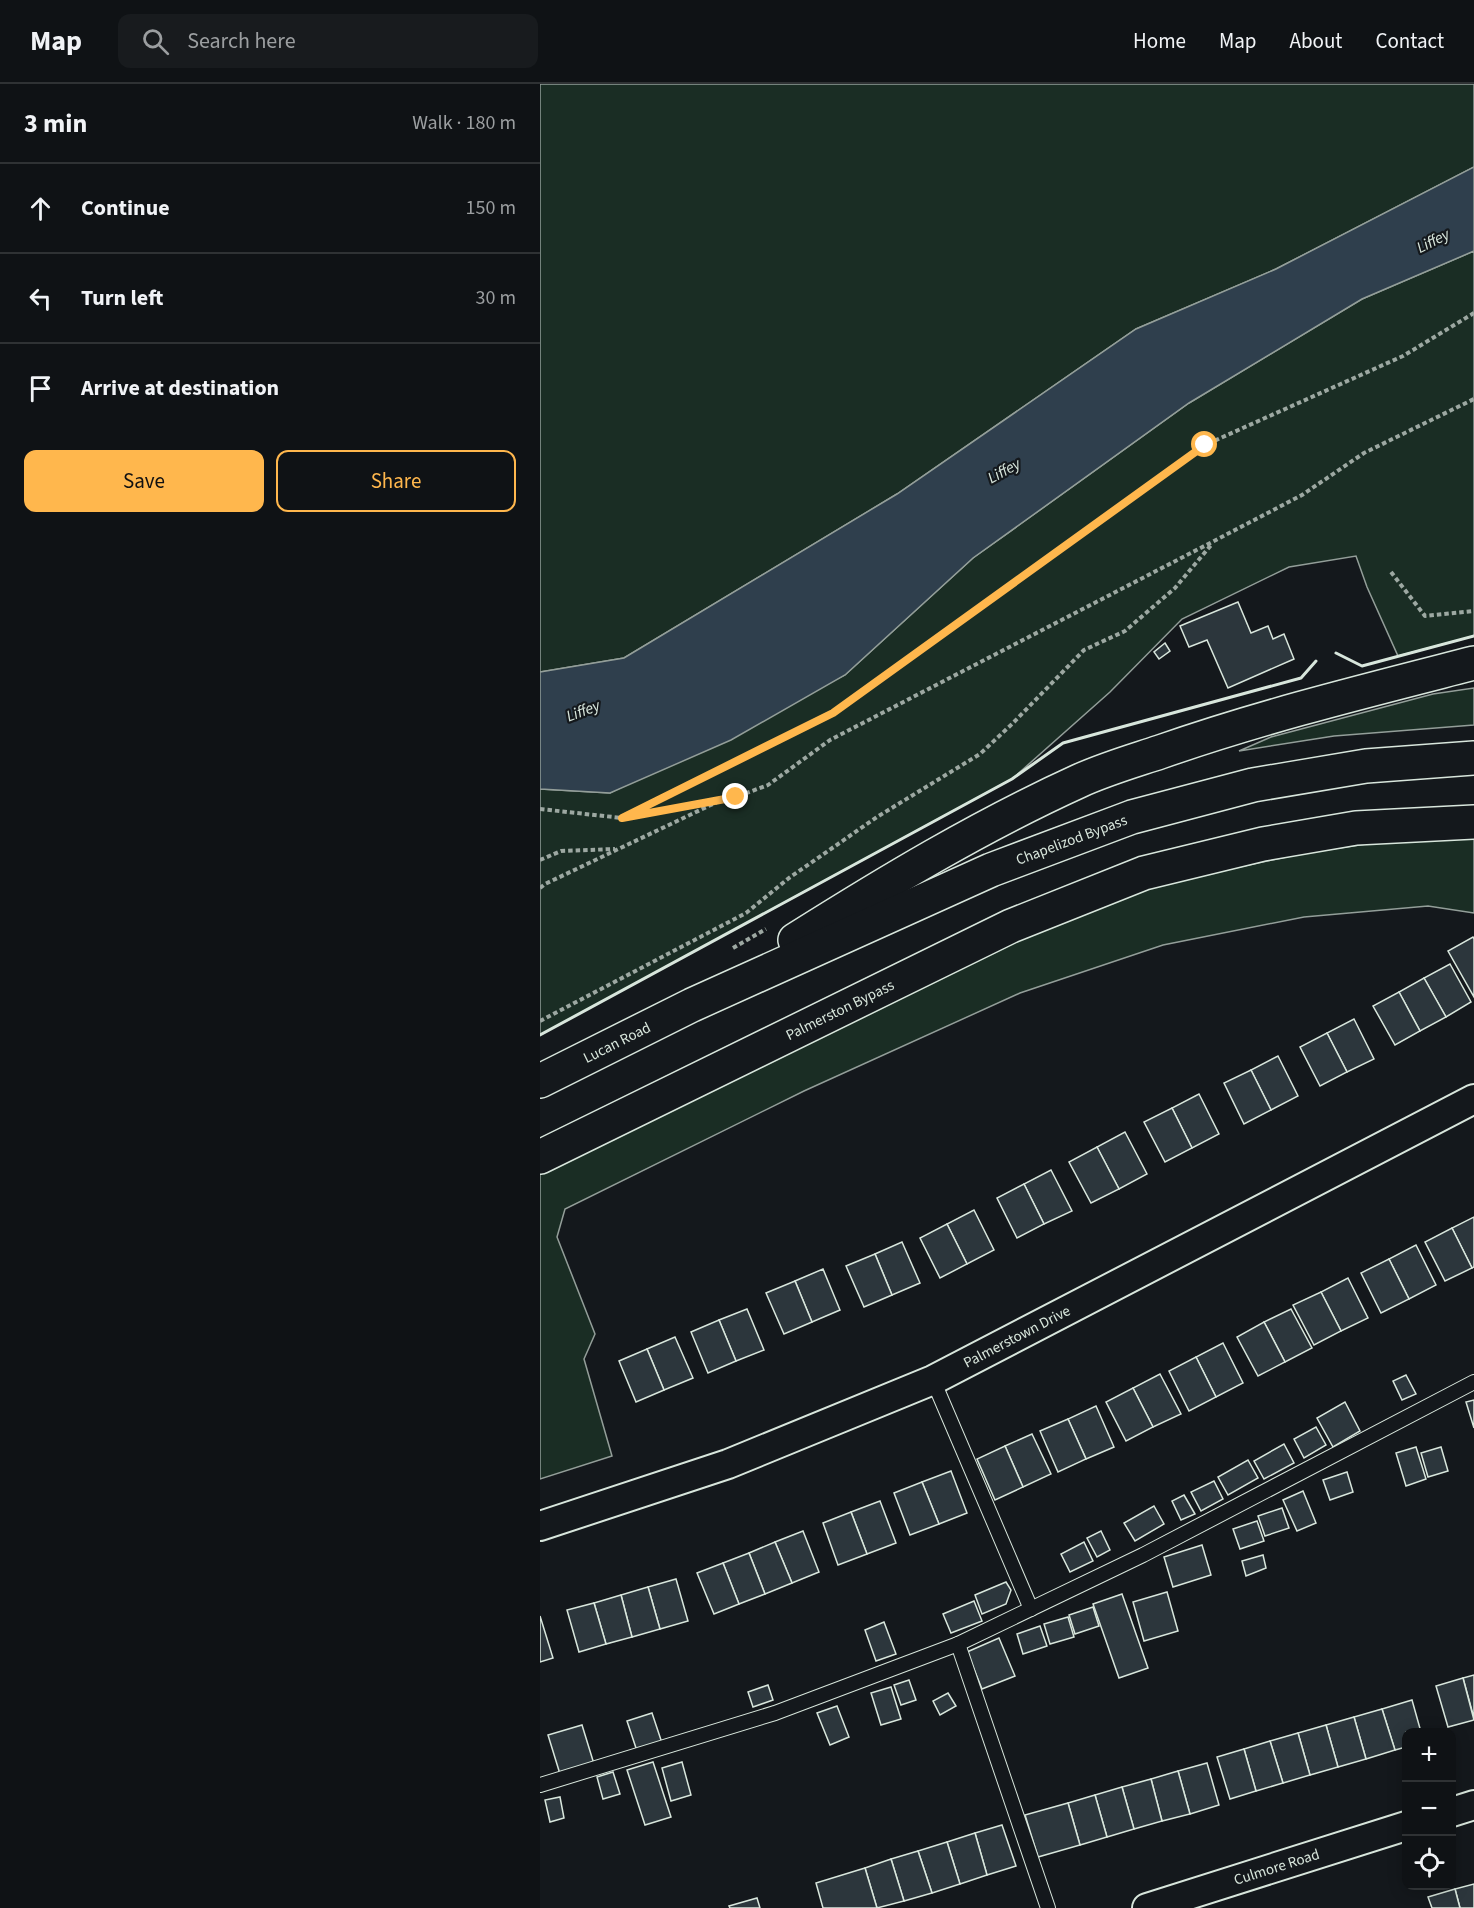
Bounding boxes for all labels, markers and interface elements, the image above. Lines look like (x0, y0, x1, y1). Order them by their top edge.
search box (118, 14, 538, 68)
text: Map (30, 21, 82, 61)
icon: search (139, 25, 172, 58)
text: Search here (187, 25, 296, 57)
text: Home (1133, 26, 1186, 56)
text: Map (1219, 26, 1257, 56)
text: About (1290, 26, 1342, 56)
text: Contact (1375, 26, 1444, 56)
text: 3 min (24, 105, 87, 142)
text: Walk · 180 m (412, 109, 516, 137)
icon: ahead (24, 192, 57, 225)
text: Continue (81, 192, 170, 224)
text: 150 m (466, 194, 516, 222)
water label: Liffey (1413, 223, 1454, 259)
icon: left (24, 282, 57, 315)
text: Turn left (81, 282, 163, 314)
text: 30 m (476, 284, 516, 312)
icon: arrive (24, 372, 57, 405)
text: Arrive at destination (81, 372, 279, 404)
route start (1191, 431, 1217, 457)
button: Save (24, 450, 264, 512)
button: Share (276, 450, 516, 512)
water label: Liffey (984, 453, 1025, 489)
water label: Liffey (563, 694, 604, 727)
route end (722, 783, 748, 809)
street label: Chapelizod Bypass (1013, 809, 1130, 870)
street label: Palmerston Bypass (782, 974, 898, 1045)
street label: Lucan Road (580, 1017, 654, 1068)
street label: Palmerstown Drive (960, 1300, 1074, 1373)
map controls (1402, 1728, 1456, 1890)
button: + (1402, 1728, 1456, 1782)
button: − (1402, 1782, 1456, 1836)
button: locate (1402, 1836, 1456, 1890)
street label: Culmore Road (1231, 1844, 1322, 1890)

